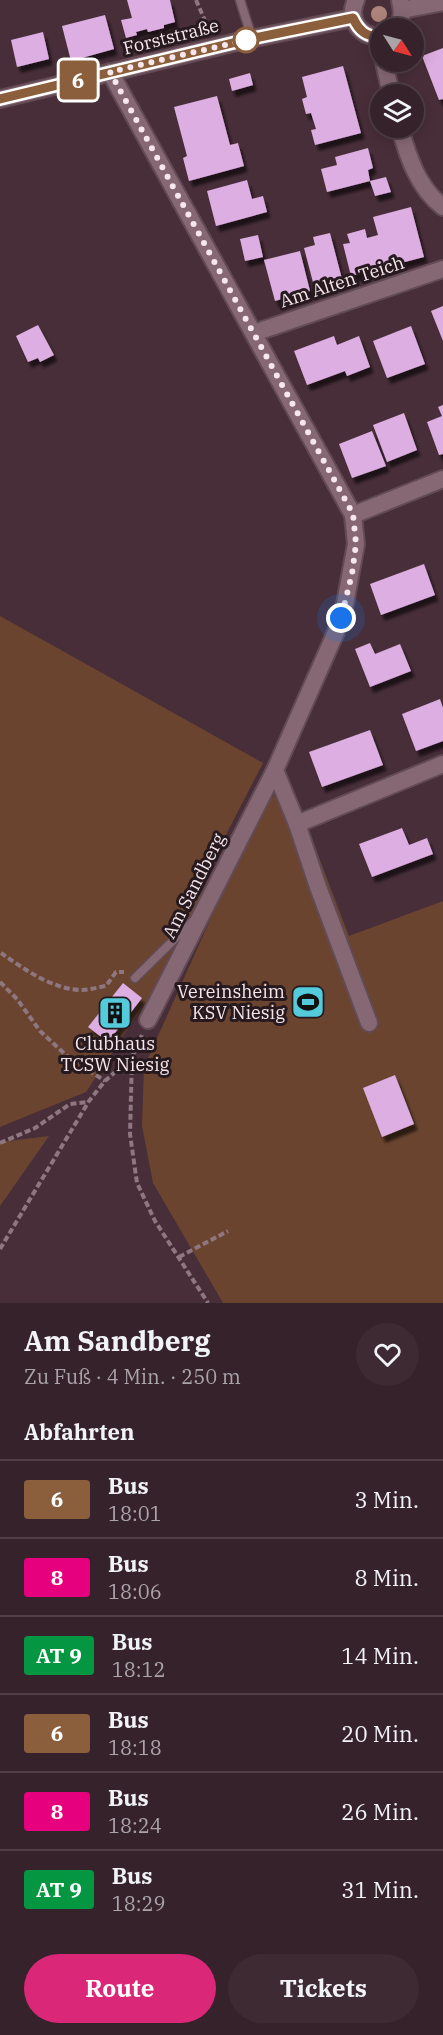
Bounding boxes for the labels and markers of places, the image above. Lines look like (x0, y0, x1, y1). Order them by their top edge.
unlabelled marker (233, 27, 259, 53)
place label: Vereinsheim KSV Niesig (177, 980, 285, 1024)
sports icon: Vereinsheim KSV Niesig (290, 984, 326, 1020)
building icon: Clubhaus TCSW Niesig (97, 995, 133, 1031)
place label: Clubhaus TCSW Niesig (61, 1032, 170, 1076)

